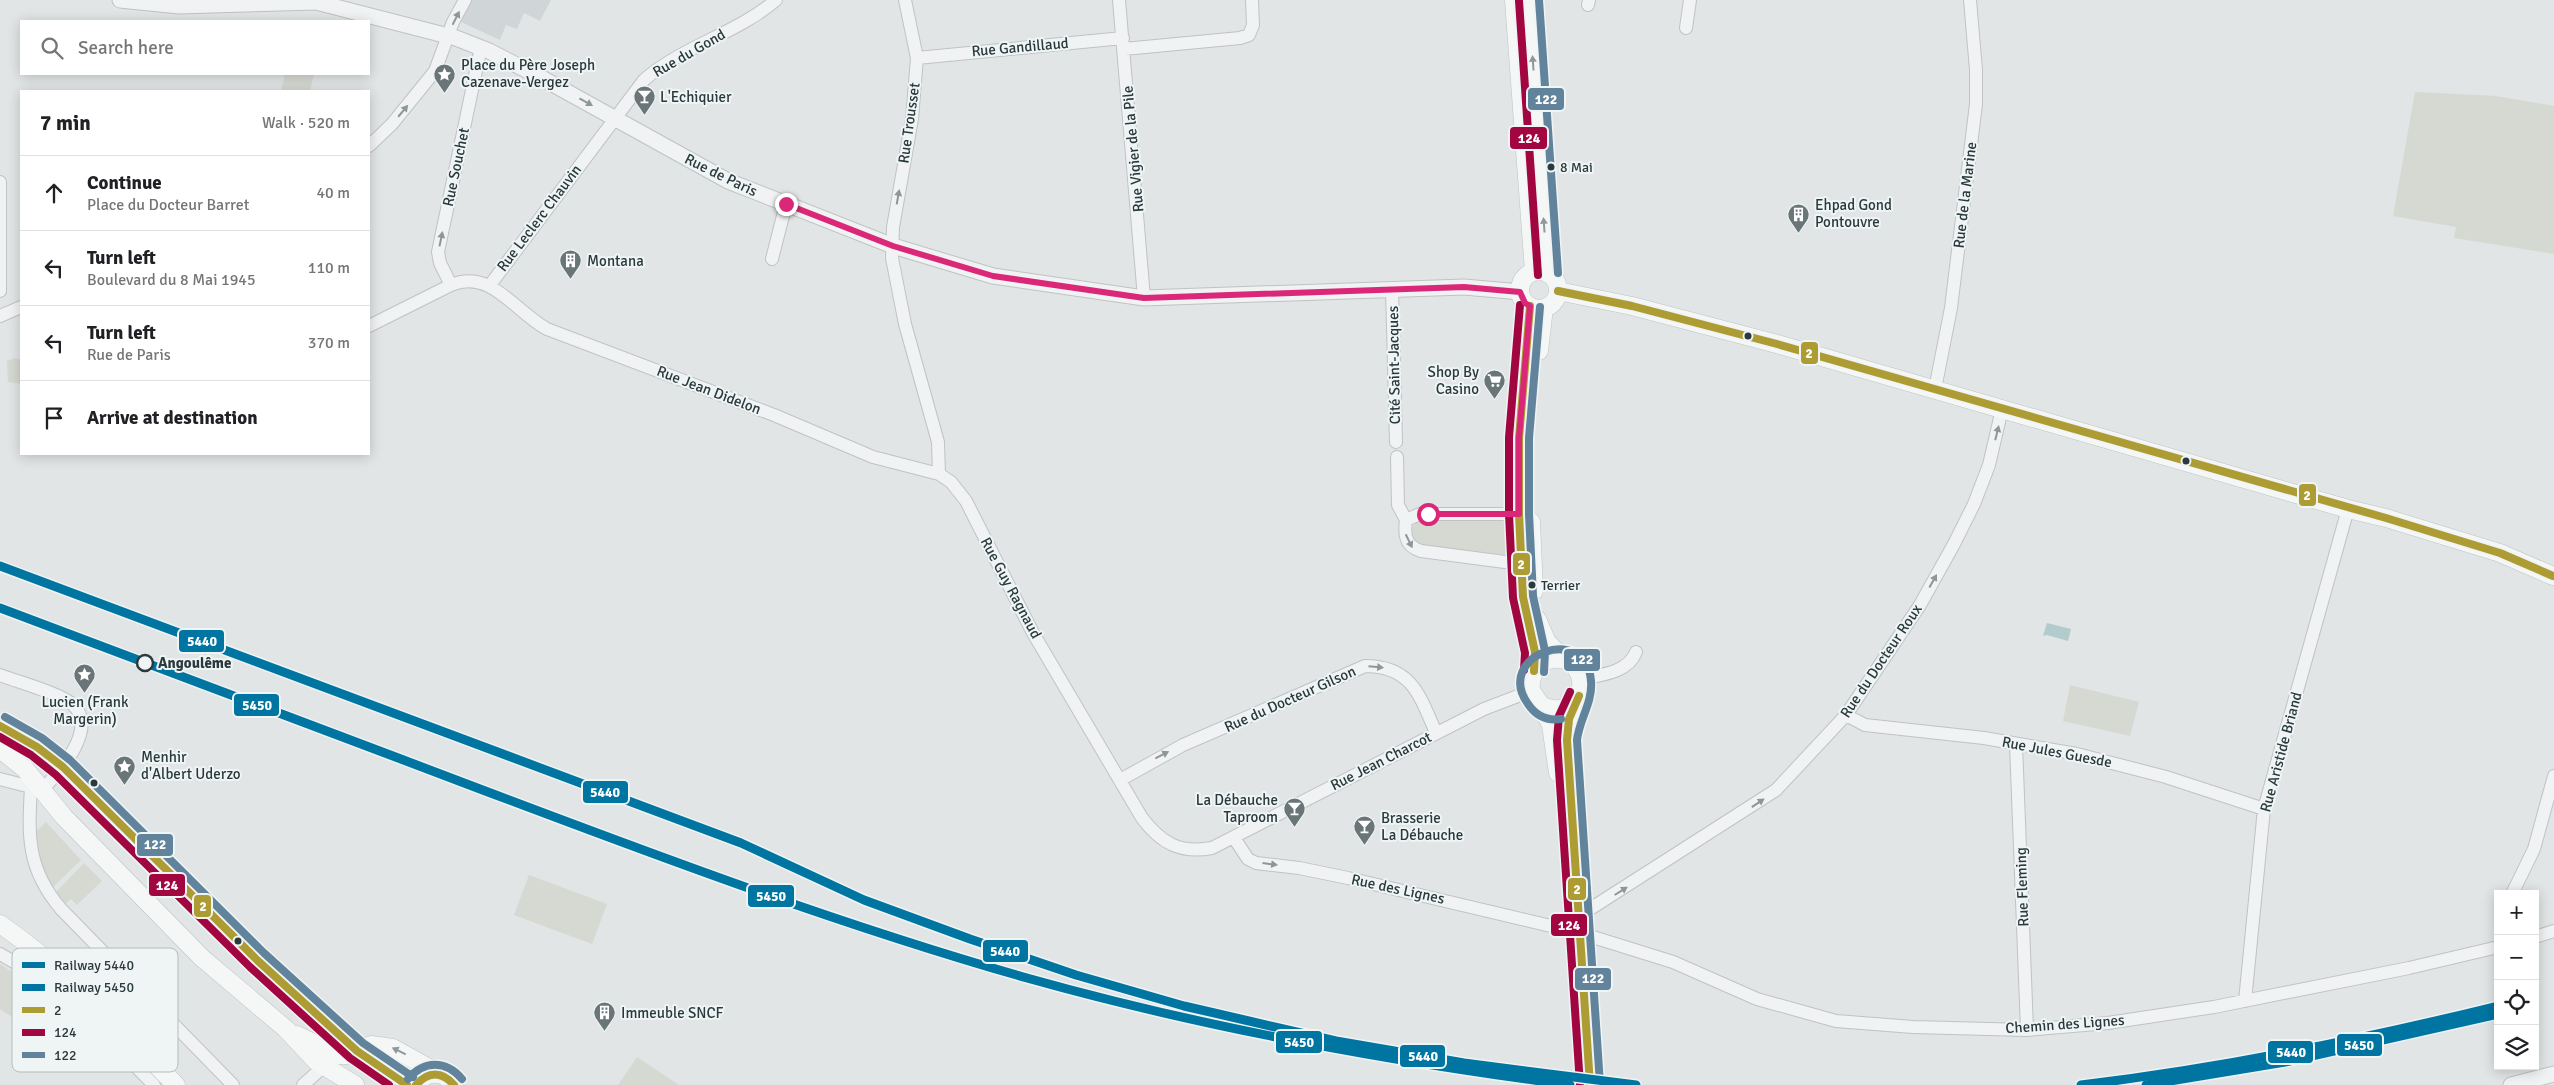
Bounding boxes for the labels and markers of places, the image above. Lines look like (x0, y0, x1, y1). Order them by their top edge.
place label: Place du Père Joseph Cazenave-Vergez (461, 56, 595, 91)
place icon: Place du Père Joseph Cazenave-Vergez (433, 62, 457, 93)
bar icon: L'Echiquier (632, 85, 656, 116)
place label: L'Echiquier (660, 88, 732, 106)
place label: 8 Mai (1560, 159, 1593, 176)
marker: 8 Mai (1546, 162, 1556, 172)
place label: Ehpad Gond Pontouvre (1815, 196, 1892, 231)
building icon: Ehpad Gond Pontouvre (1787, 202, 1811, 233)
building icon: Montana (559, 249, 583, 280)
place label: Montana (587, 252, 644, 270)
unlabelled marker (1743, 331, 1753, 341)
place label: Shop By Casino (1428, 363, 1479, 398)
supermarket icon: Shop By Casino (1483, 369, 1507, 400)
unlabelled marker (2181, 456, 2191, 466)
place label: Terrier (1541, 577, 1581, 594)
marker: Terrier (1527, 580, 1537, 590)
marker: Angoulême (136, 654, 154, 672)
place label: Angoulême (158, 654, 231, 672)
place icon: Lucien (Frank Margerin) (73, 662, 97, 693)
place label: Lucien (Frank Margerin) (41, 693, 129, 728)
place label: Menhir d'Albert Uderzo (141, 748, 241, 783)
place icon: Menhir d'Albert Uderzo (113, 754, 137, 785)
unlabelled marker (89, 778, 99, 788)
place label: La Débauche Taproom (1196, 791, 1278, 826)
bar icon: La Débauche Taproom (1282, 797, 1306, 828)
place label: Brasserie La Débauche (1381, 809, 1463, 844)
bar icon: Brasserie La Débauche (1353, 815, 1377, 846)
unlabelled marker (233, 936, 243, 946)
building icon: Immeuble SNCF (593, 1001, 617, 1032)
place label: Immeuble SNCF (621, 1004, 724, 1022)

